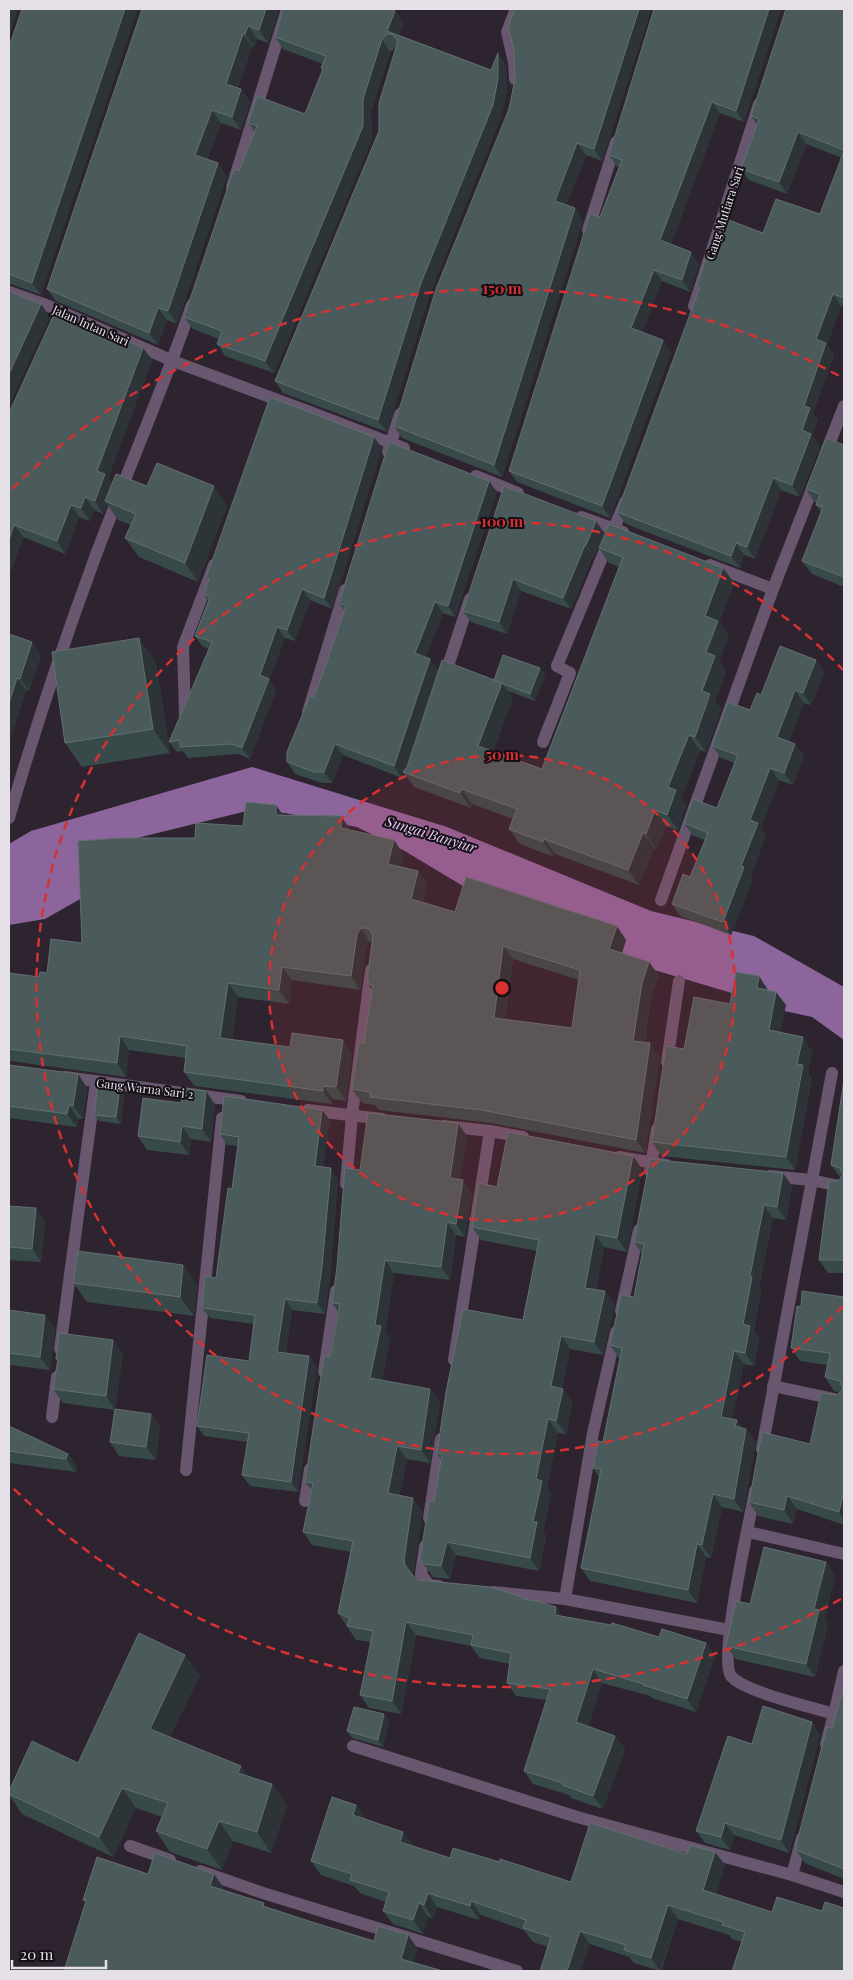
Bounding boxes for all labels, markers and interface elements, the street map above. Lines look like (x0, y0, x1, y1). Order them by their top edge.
street label: Gang Mutiara Sari (701, 164, 747, 262)
text: 150 m (482, 278, 522, 298)
street label: Jalan Intan Sari (49, 301, 132, 349)
text: 100 m (481, 511, 524, 531)
text: 50 m (485, 744, 519, 764)
water label: Sungai Banyiur (382, 811, 480, 857)
centre of rings (493, 979, 511, 997)
street label: Gang Warna Sari 2 (95, 1074, 195, 1102)
scale bar (12, 1938, 106, 1970)
text: 20 m (20, 1944, 54, 1964)

